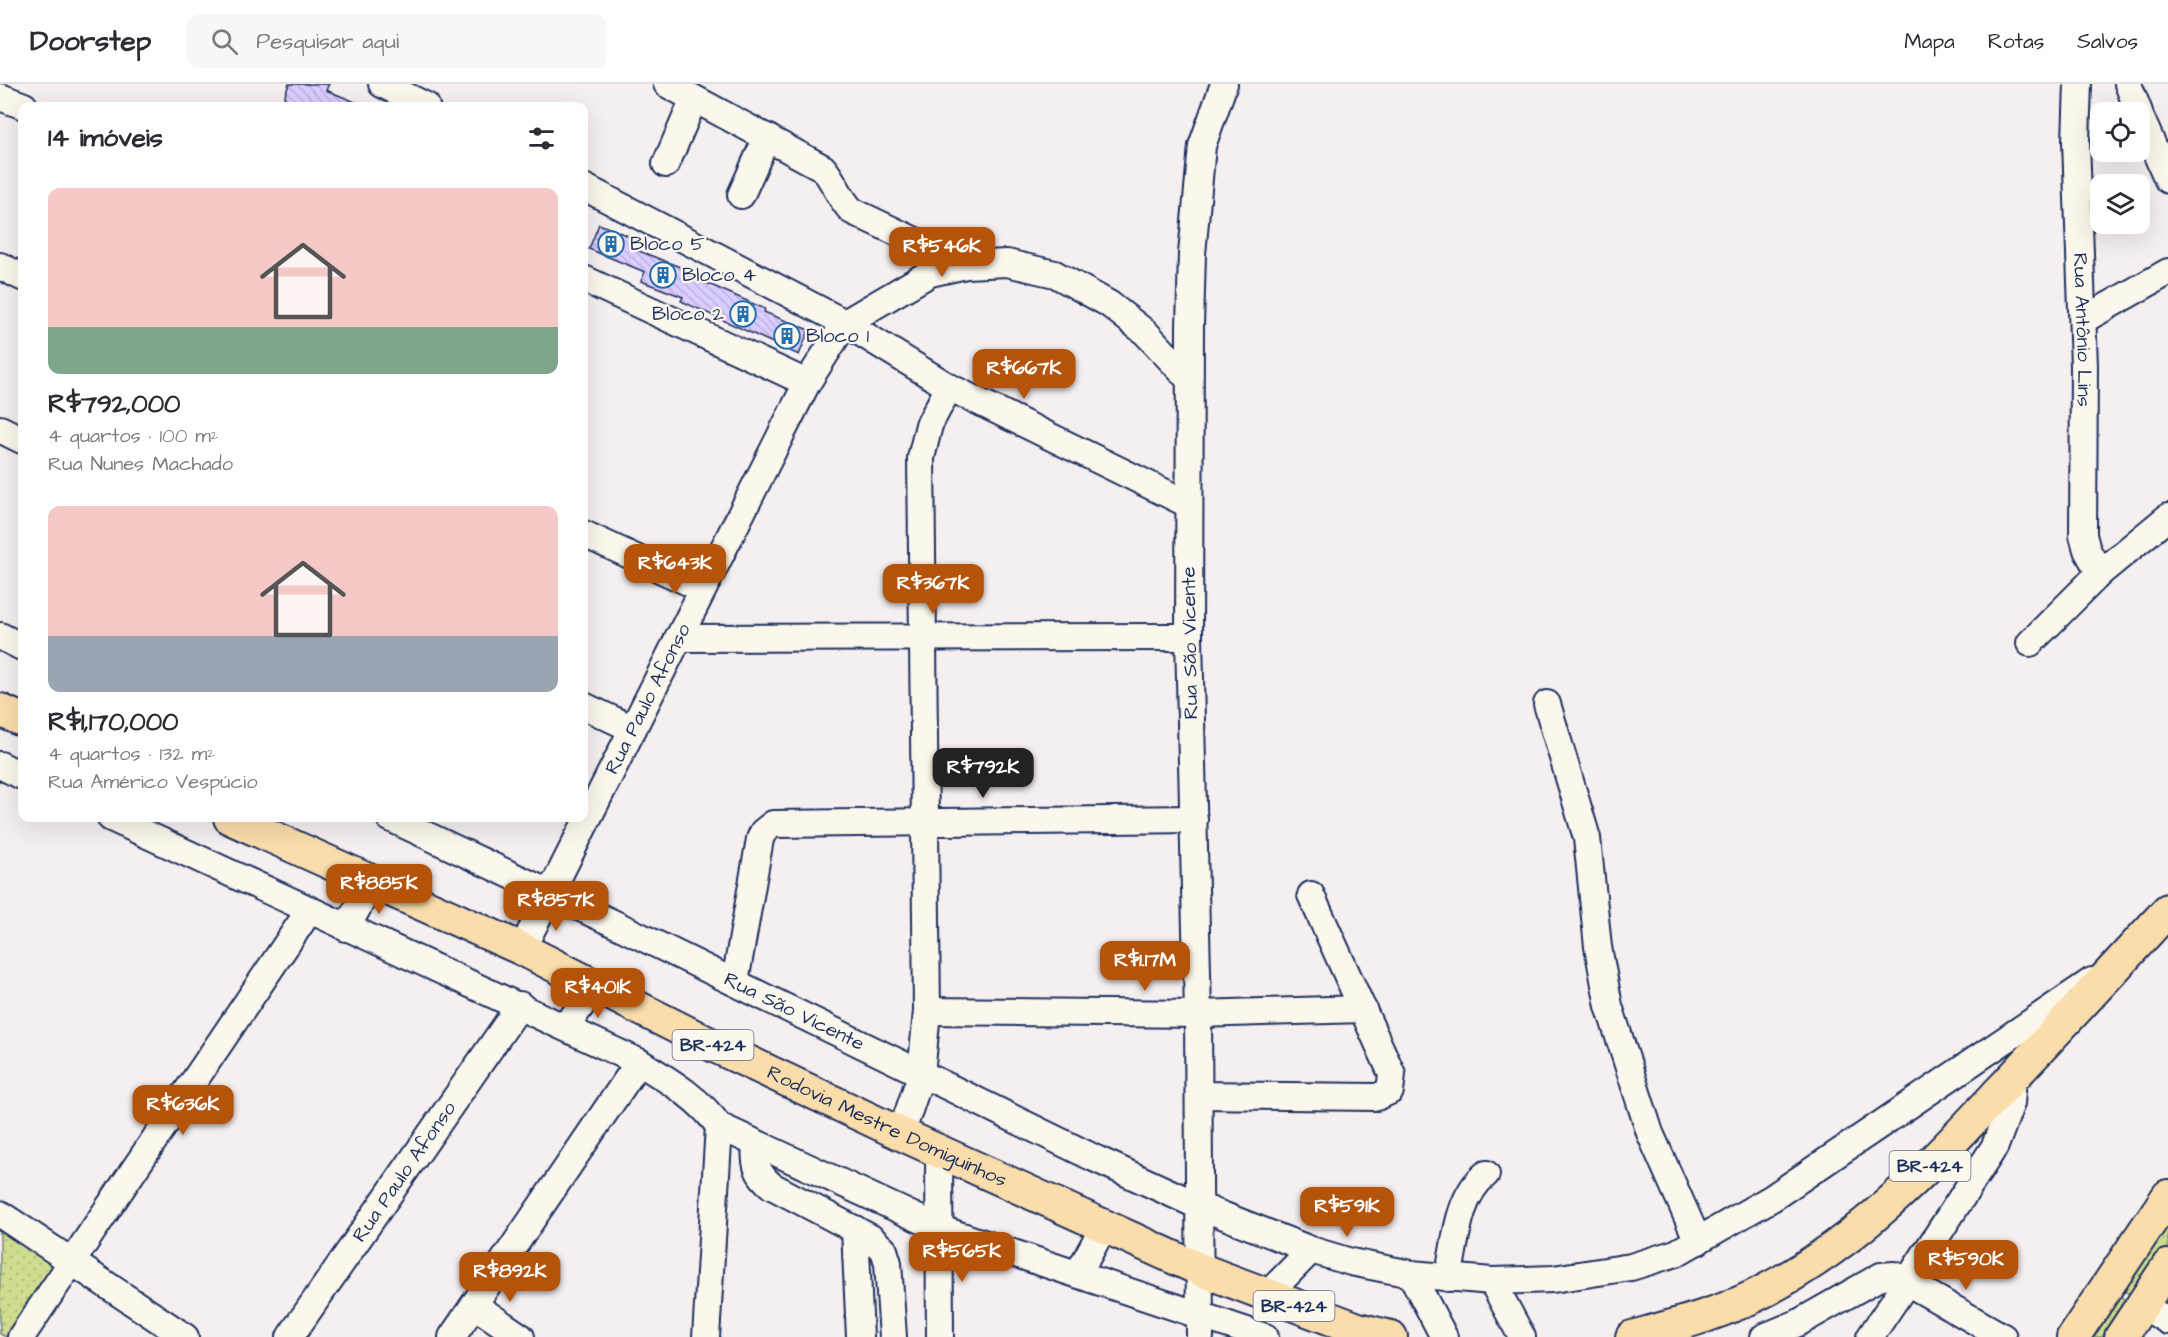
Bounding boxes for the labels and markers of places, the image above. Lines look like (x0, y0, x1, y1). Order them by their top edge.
pin: R$546K (893, 227, 991, 278)
building icon: Bloco 5 (596, 229, 626, 259)
place label: Bloco 5 (630, 230, 705, 258)
building icon: Bloco 4 (648, 260, 678, 290)
place label: Bloco 4 (682, 261, 757, 289)
building icon: Bloco 2 (728, 299, 758, 329)
place label: Bloco 2 (652, 300, 725, 328)
building icon: Bloco 1 (772, 321, 802, 351)
place label: Bloco 1 (806, 322, 870, 350)
pin: R$667K (975, 349, 1073, 400)
pin: R$643K (626, 544, 724, 595)
pin: R$367K (884, 564, 982, 615)
pin: R$792K (934, 748, 1032, 799)
pin: R$885K (330, 864, 428, 915)
pin: R$857K (507, 881, 605, 932)
pin: R$1.17M (1090, 941, 1200, 992)
pin: R$401K (549, 968, 647, 1019)
pin: R$636K (134, 1085, 232, 1136)
pin: R$591K (1298, 1187, 1396, 1238)
pin: R$565K (913, 1232, 1011, 1283)
pin: R$590K (1917, 1240, 2015, 1291)
pin: R$892K (461, 1252, 559, 1303)

